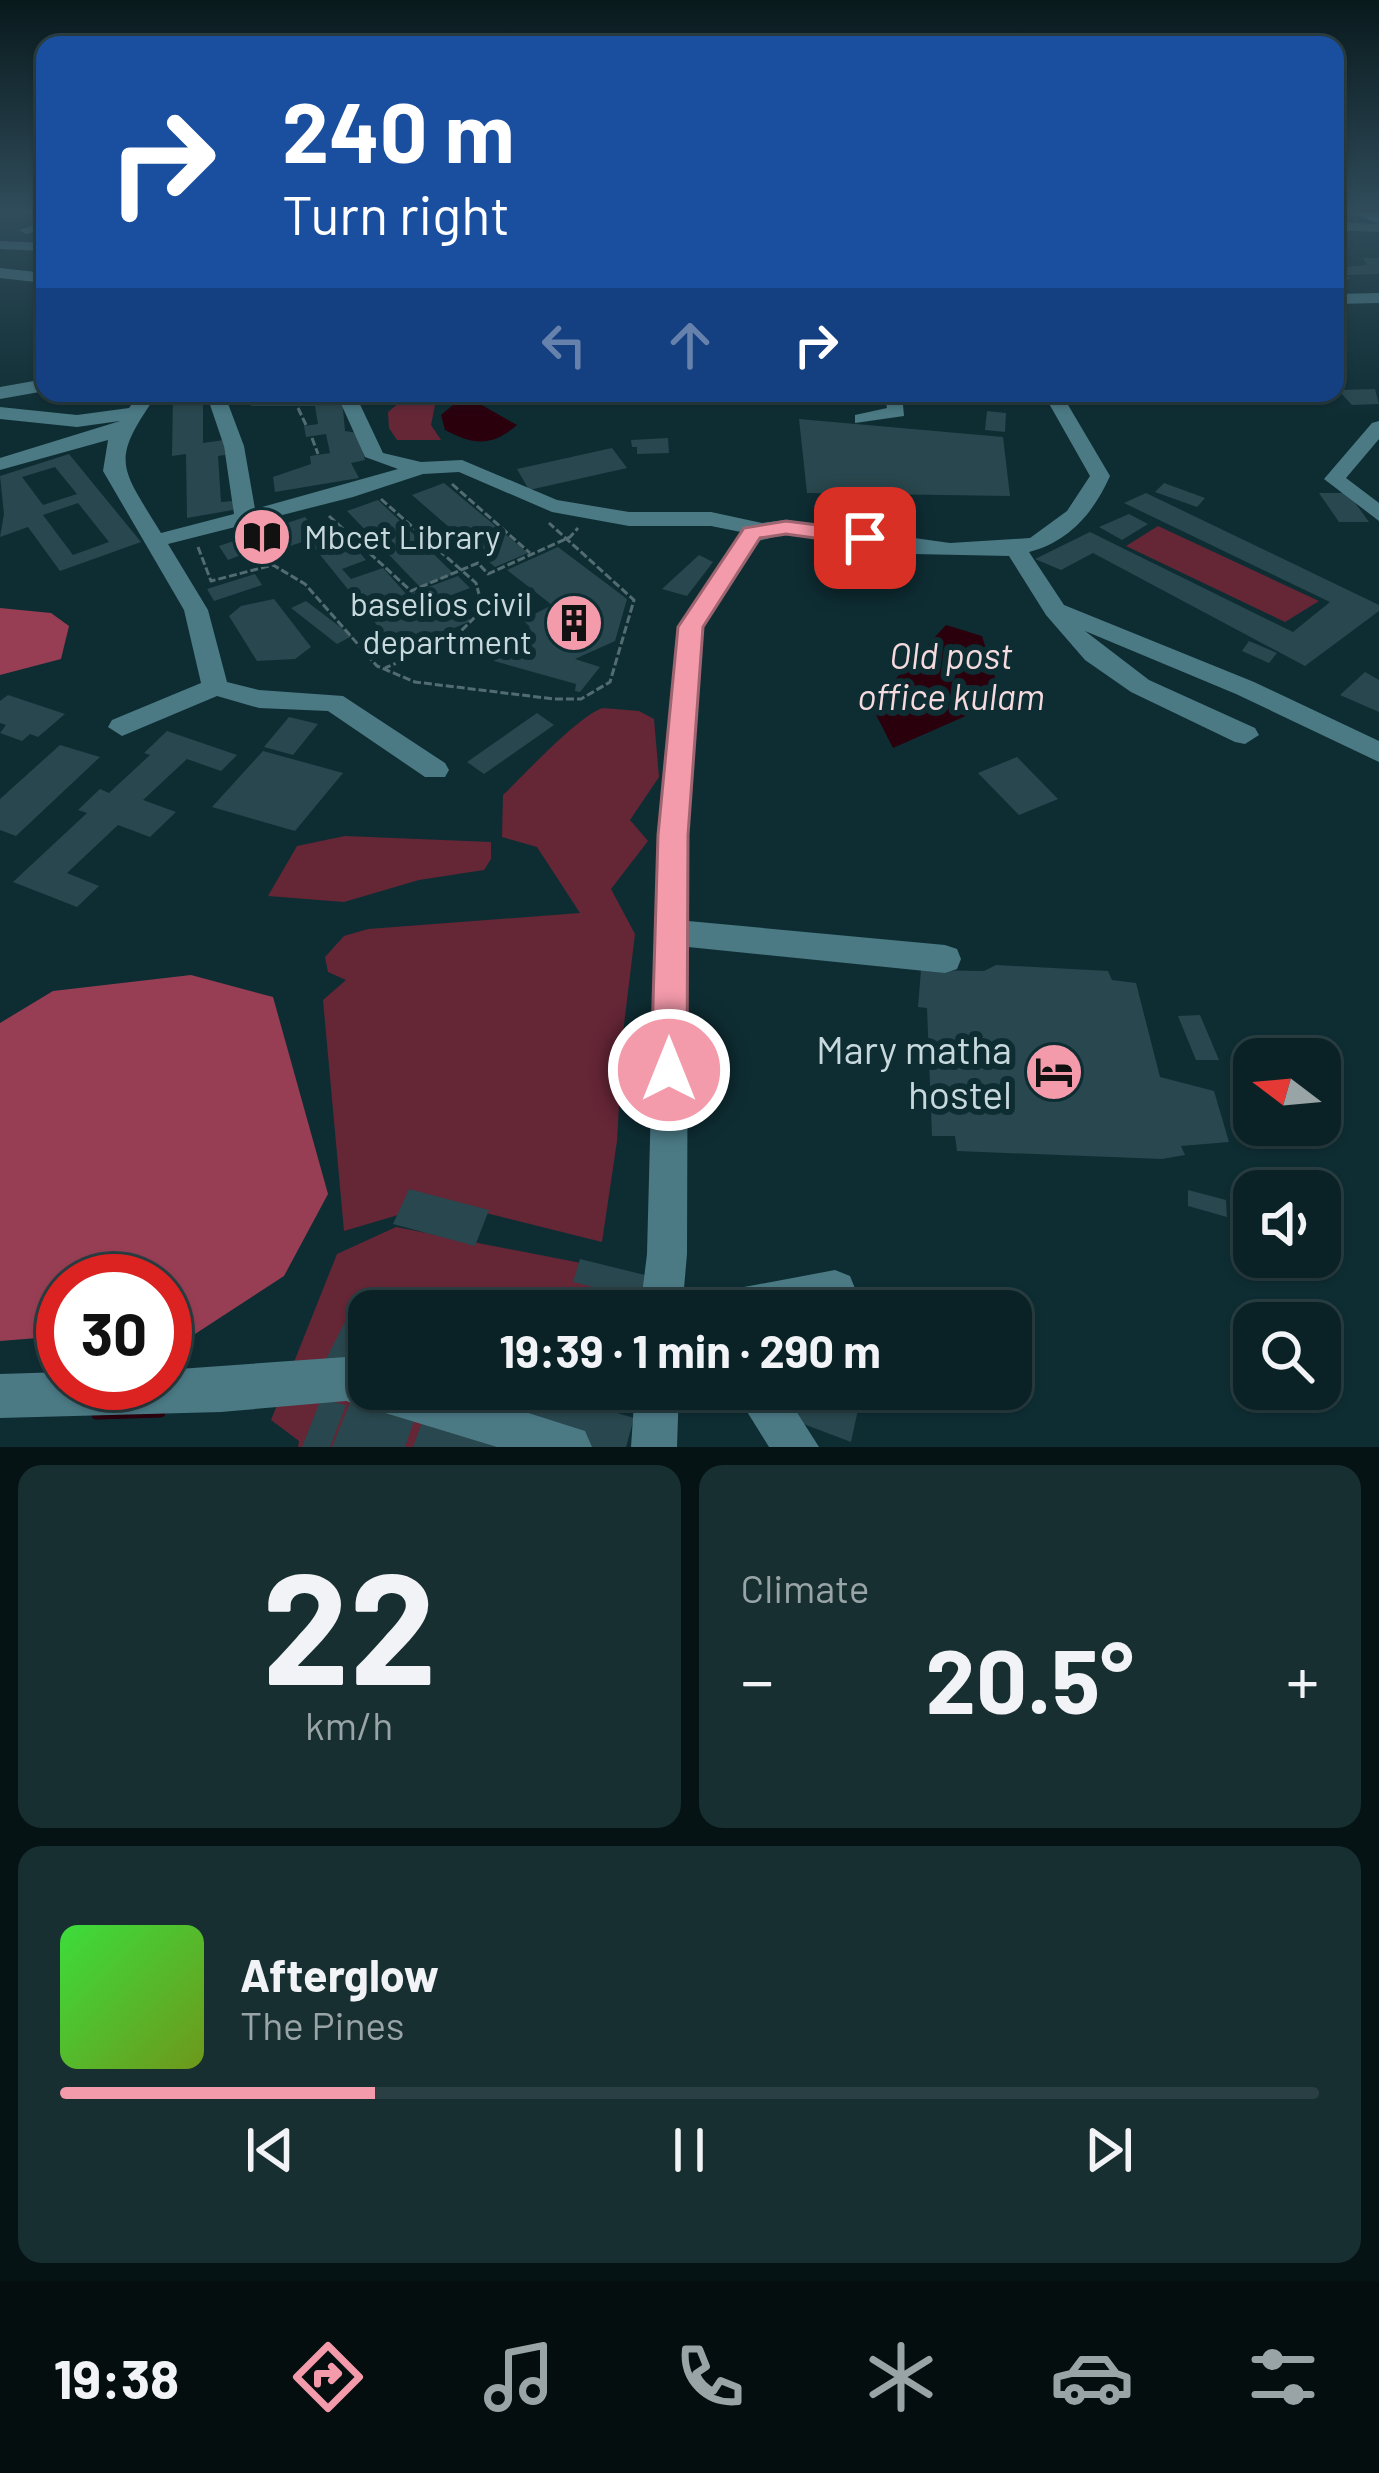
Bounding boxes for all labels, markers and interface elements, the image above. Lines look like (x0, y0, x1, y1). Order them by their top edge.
text: 240 m (282, 79, 515, 180)
icon: right (84, 84, 240, 240)
text: Turn right (282, 181, 510, 246)
icon: left (531, 312, 597, 378)
icon: ahead (657, 312, 723, 378)
icon: right (783, 312, 849, 378)
pin (814, 487, 916, 589)
icon: arrive (832, 505, 898, 571)
library icon: Mbcet Library (231, 506, 293, 568)
place label: Mbcet Library (304, 516, 501, 556)
place label: baselios civil department (350, 583, 532, 661)
building icon: baselios civil department (543, 592, 605, 654)
water label: Old post office kulam (857, 633, 1045, 717)
position arrow (606, 1007, 732, 1133)
place label: Mary matha hostel (816, 1025, 1012, 1117)
north arrow (1233, 1038, 1341, 1146)
map controls (1233, 1038, 1341, 1410)
hotel icon: Mary matha hostel (1023, 1041, 1085, 1103)
button: sound (1233, 1170, 1341, 1278)
speed limit sign: 30 (36, 1254, 192, 1410)
button: search (1233, 1302, 1341, 1410)
text: 19:39 · 1 min · 290 m (499, 1323, 881, 1377)
text: 22 (262, 1529, 437, 1716)
text: Climate (741, 1564, 870, 1611)
text: 20.5° (926, 1624, 1134, 1732)
text: − (741, 1639, 774, 1718)
text: + (1286, 1639, 1319, 1718)
text: km/h (305, 1701, 393, 1748)
text: Afterglow (240, 1947, 439, 2001)
text: The Pines (240, 2001, 405, 2048)
icon: previous (237, 2117, 303, 2183)
icon: pause (656, 2117, 722, 2183)
icon: next (1076, 2117, 1142, 2183)
icon: directions (286, 2335, 370, 2419)
icon: music (477, 2335, 561, 2419)
icon: phone (668, 2335, 752, 2419)
icon: climate (859, 2335, 943, 2419)
icon: car (1050, 2335, 1134, 2419)
icon: filters (1241, 2335, 1325, 2419)
text: 19:38 (54, 2345, 179, 2410)

